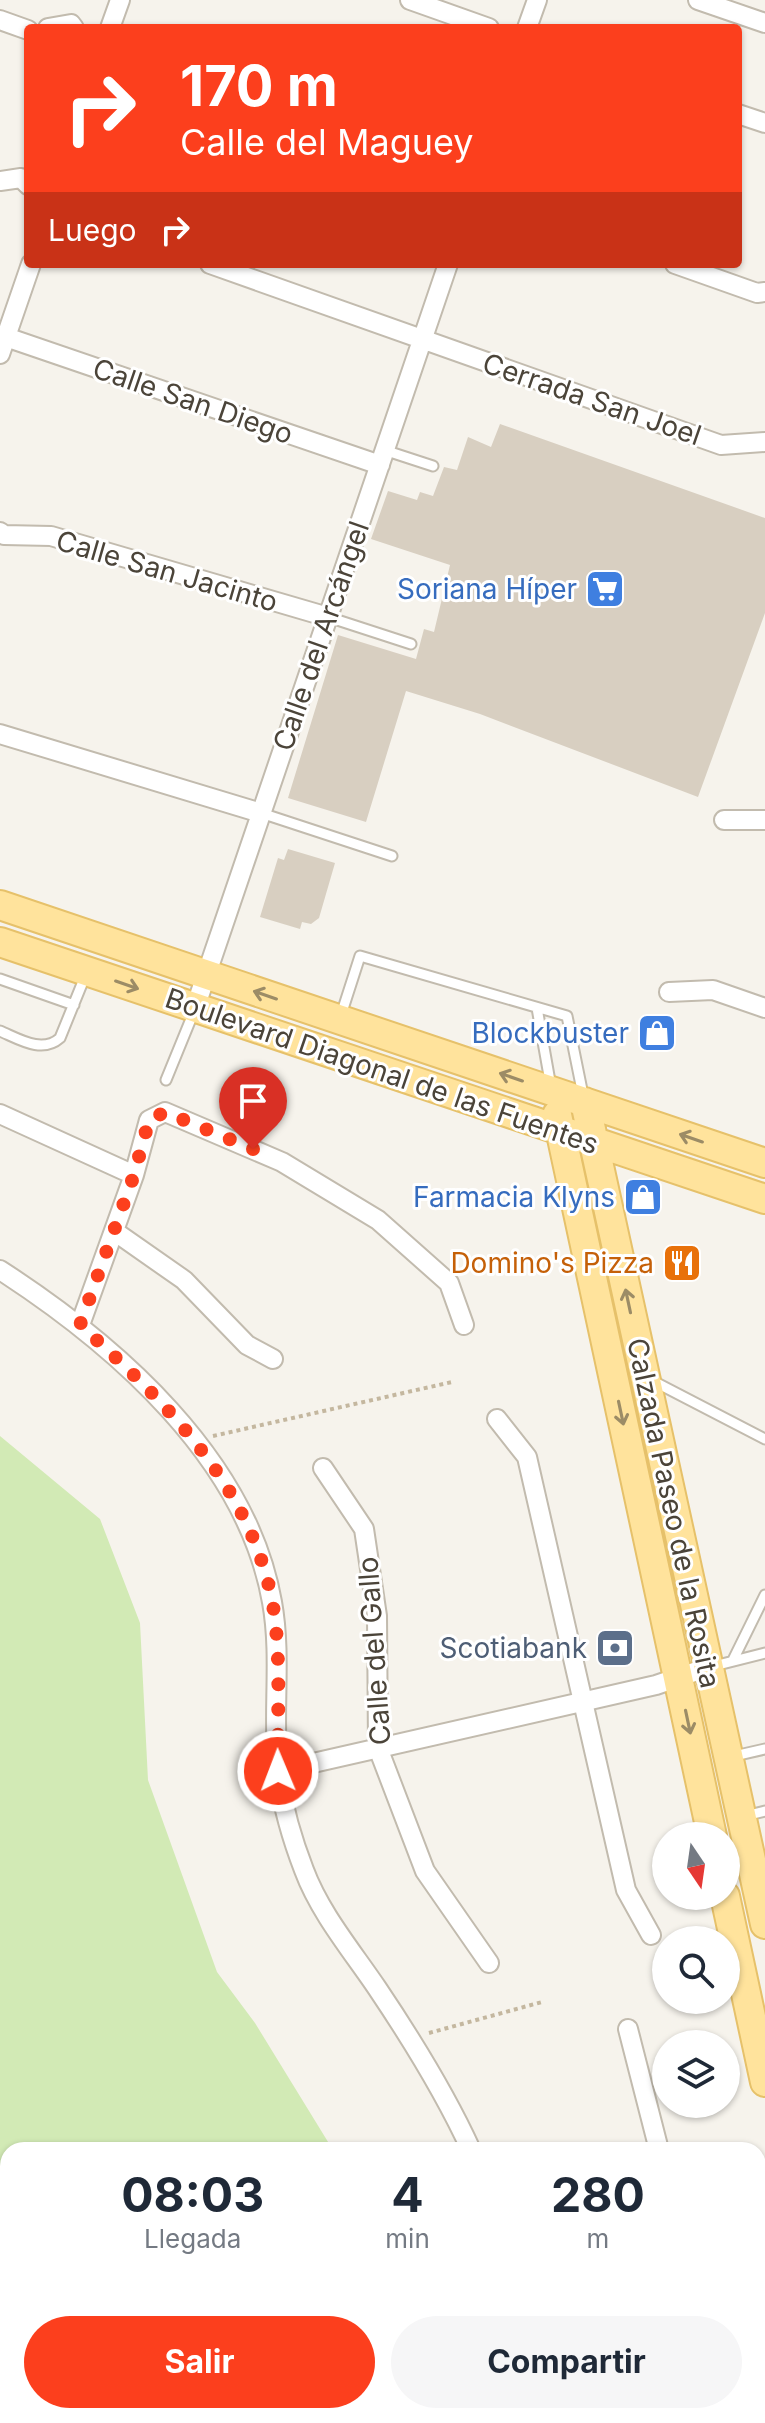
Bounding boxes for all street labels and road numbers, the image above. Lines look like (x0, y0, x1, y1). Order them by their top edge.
street label: Cerrada San Joel (478, 346, 706, 452)
street label: Calle San Diego (89, 351, 297, 451)
street label: Calle del Arcángel (266, 517, 376, 755)
street label: Calle San Jacinto (52, 523, 282, 619)
street label: Boulevard Diagonal de las Fuentes (161, 981, 603, 1161)
street label: Calzada Paseo de la Rosita (620, 1335, 728, 1691)
street label: Calle del Gallo (350, 1556, 398, 1746)

